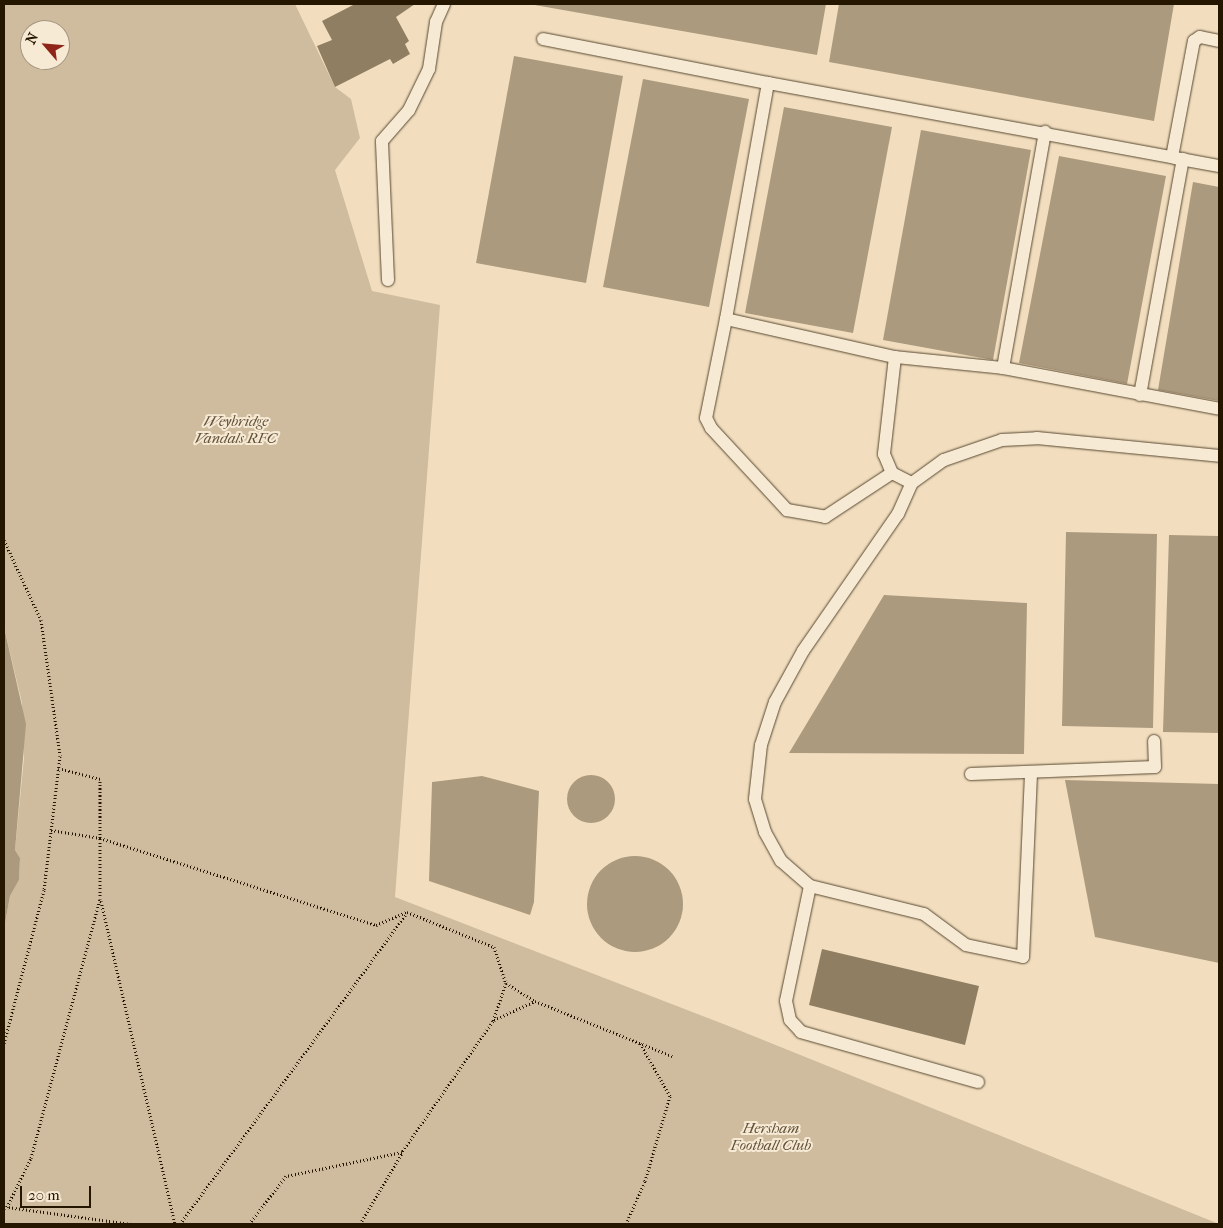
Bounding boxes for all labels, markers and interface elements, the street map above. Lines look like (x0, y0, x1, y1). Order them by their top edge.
north arrow (20, 20, 70, 70)
text: N (22, 30, 42, 47)
park label: Weybridge Vandals RFC (195, 412, 277, 447)
park label: Hersham Football Club (731, 1119, 811, 1154)
scale bar (22, 1176, 94, 1208)
text: 20 m (28, 1186, 60, 1204)

